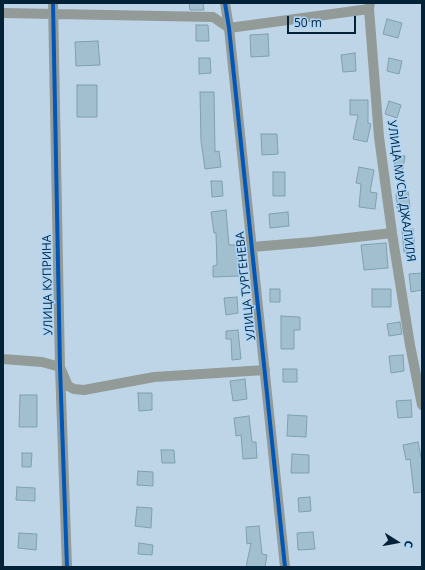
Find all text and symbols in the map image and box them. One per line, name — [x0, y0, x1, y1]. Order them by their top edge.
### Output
scale bar — [289, 8, 358, 34]
text: 50 m — [294, 14, 322, 31]
street label: УЛИЦА МУСЫ ДЖАЛИЛЯ — [384, 119, 418, 263]
street label: УЛИЦА ТУРГЕНЕВА — [233, 231, 259, 341]
street label: УЛИЦА КУПРИНА — [40, 235, 56, 335]
north arrow — [377, 522, 417, 562]
text: С — [401, 540, 417, 549]

